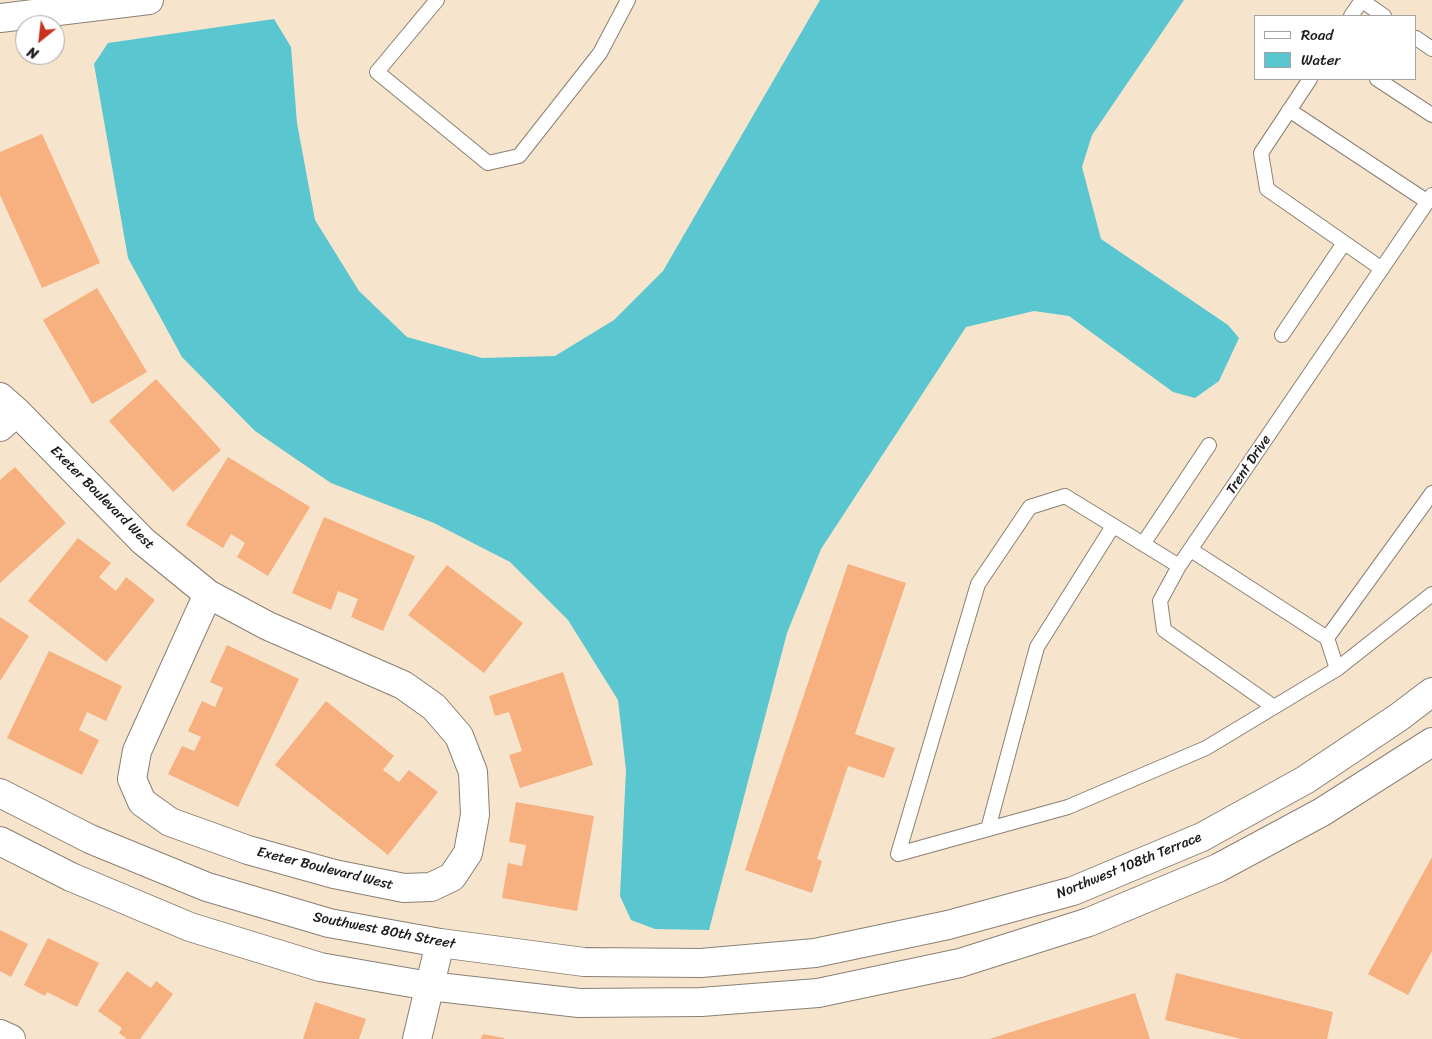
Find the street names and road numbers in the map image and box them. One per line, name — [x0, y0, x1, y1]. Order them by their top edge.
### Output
street label: Trent Drive — [1223, 432, 1275, 498]
street label: Exeter Boulevard West — [47, 443, 157, 553]
street label: Northwest 108th Terrace — [1054, 829, 1204, 903]
street label: Exeter Boulevard West — [255, 844, 395, 894]
street label: Southwest 80th Street — [311, 909, 457, 953]

